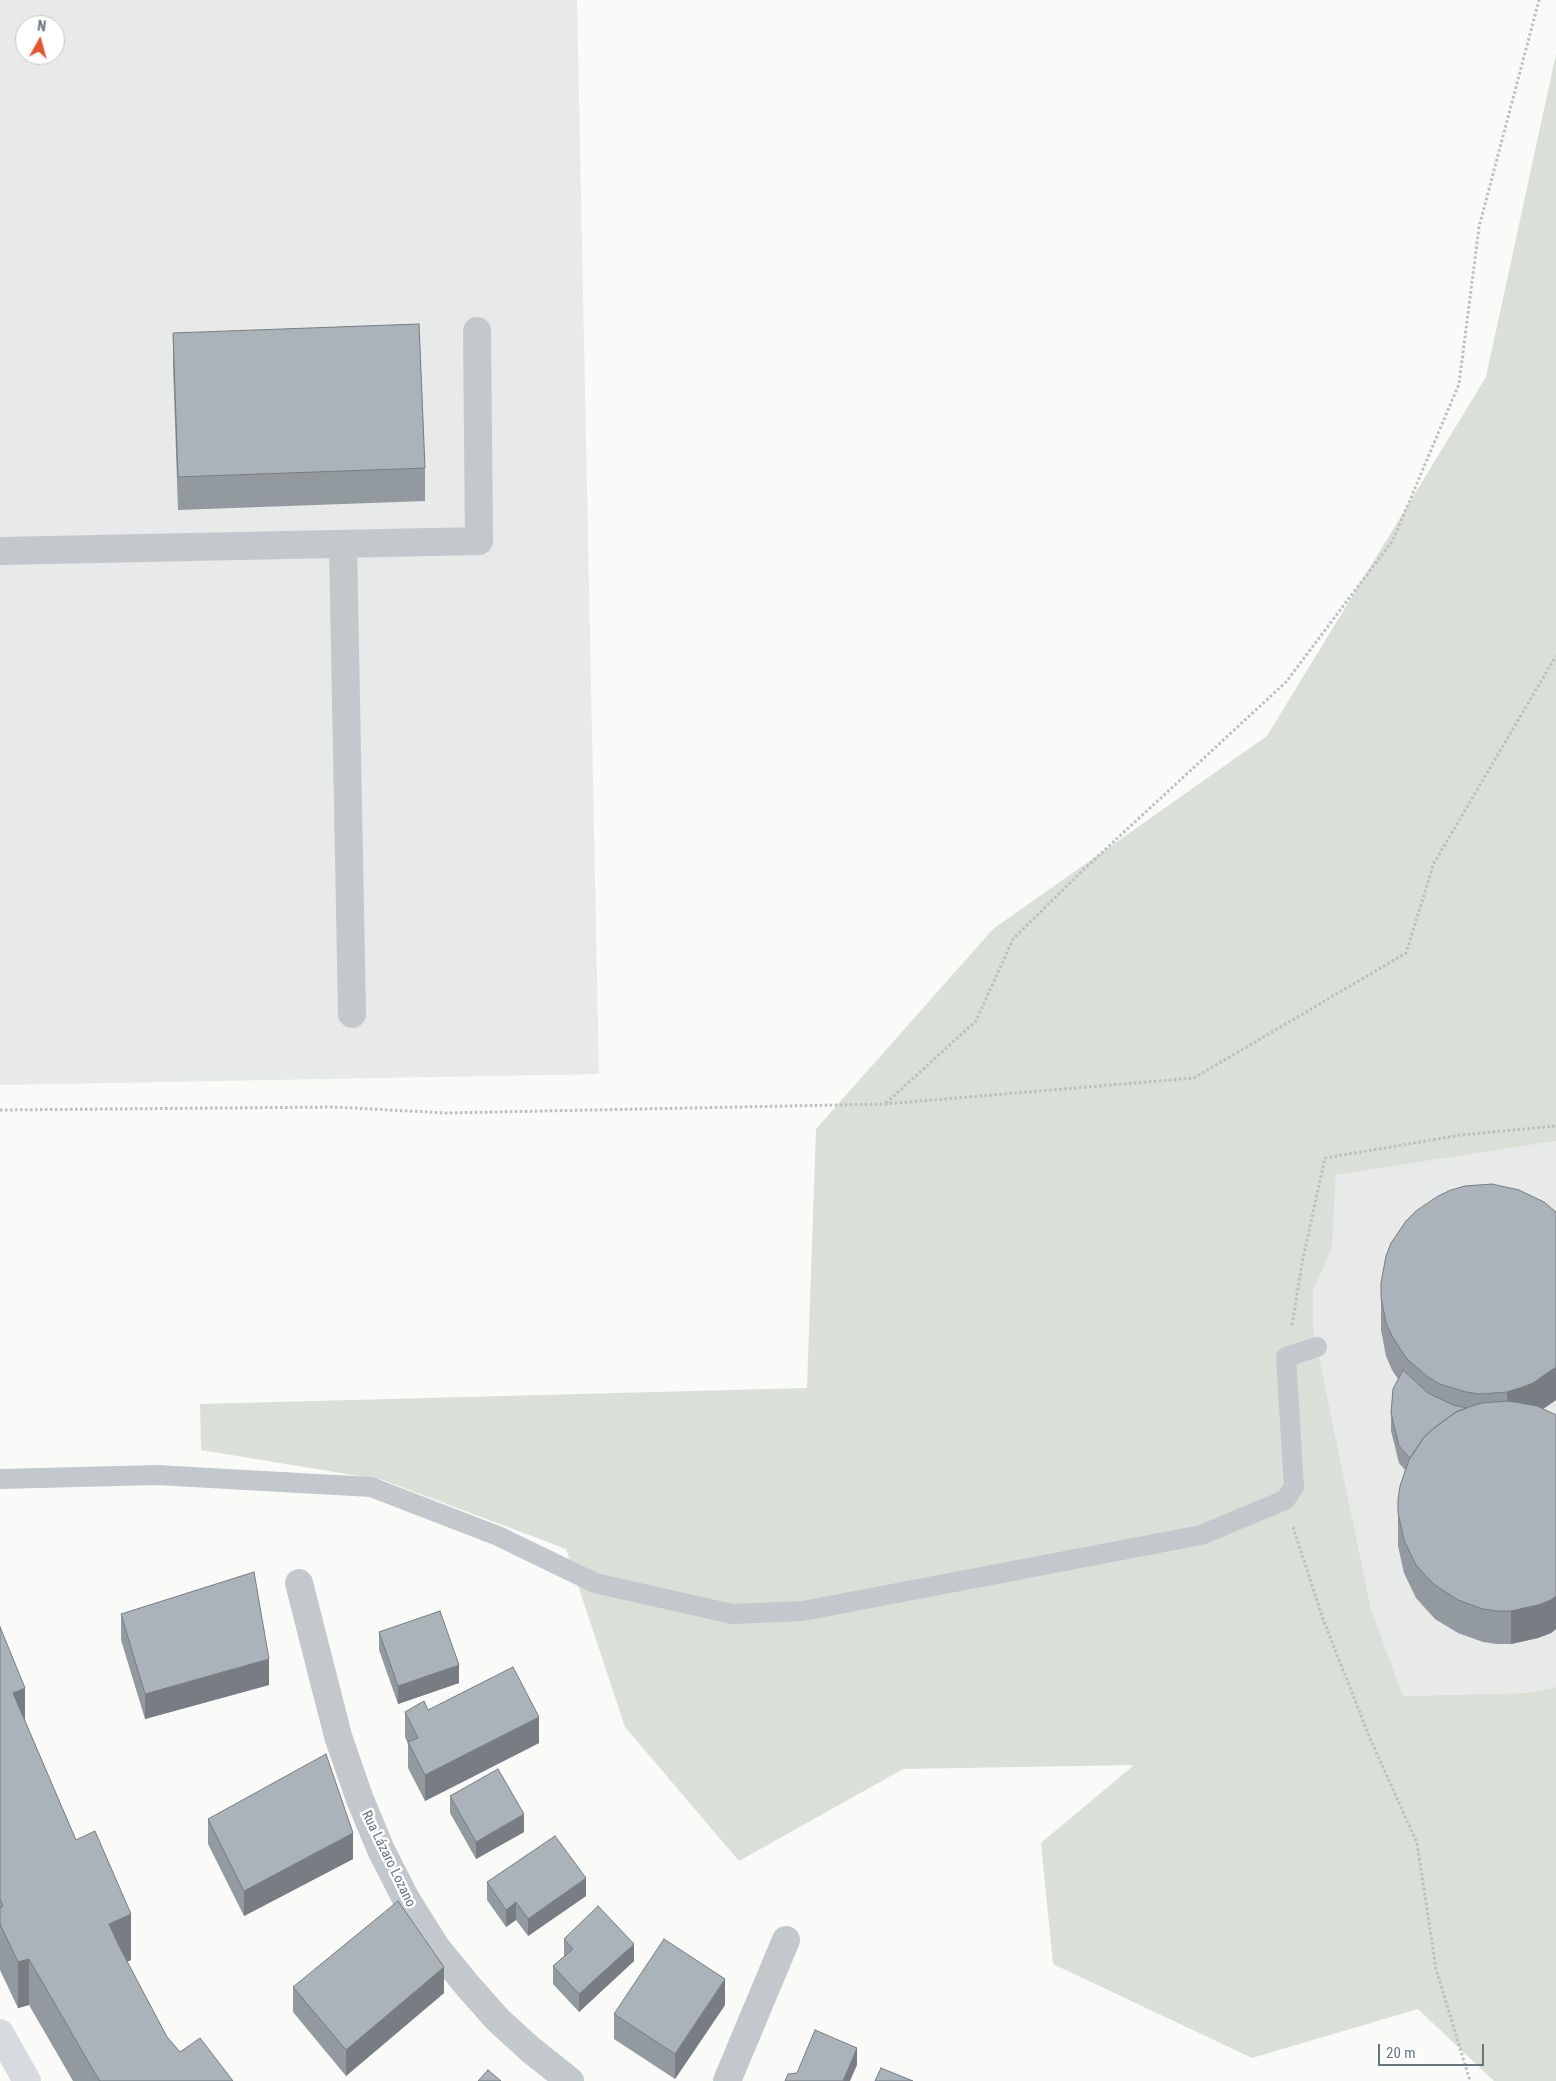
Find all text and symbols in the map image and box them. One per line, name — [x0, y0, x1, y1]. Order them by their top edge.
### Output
north arrow — [15, 15, 65, 65]
text: N — [36, 18, 47, 35]
street label: Rua Lázaro Lozano — [357, 1808, 419, 1910]
scale bar — [1381, 2034, 1487, 2066]
text: 20 m — [1386, 2044, 1416, 2062]

